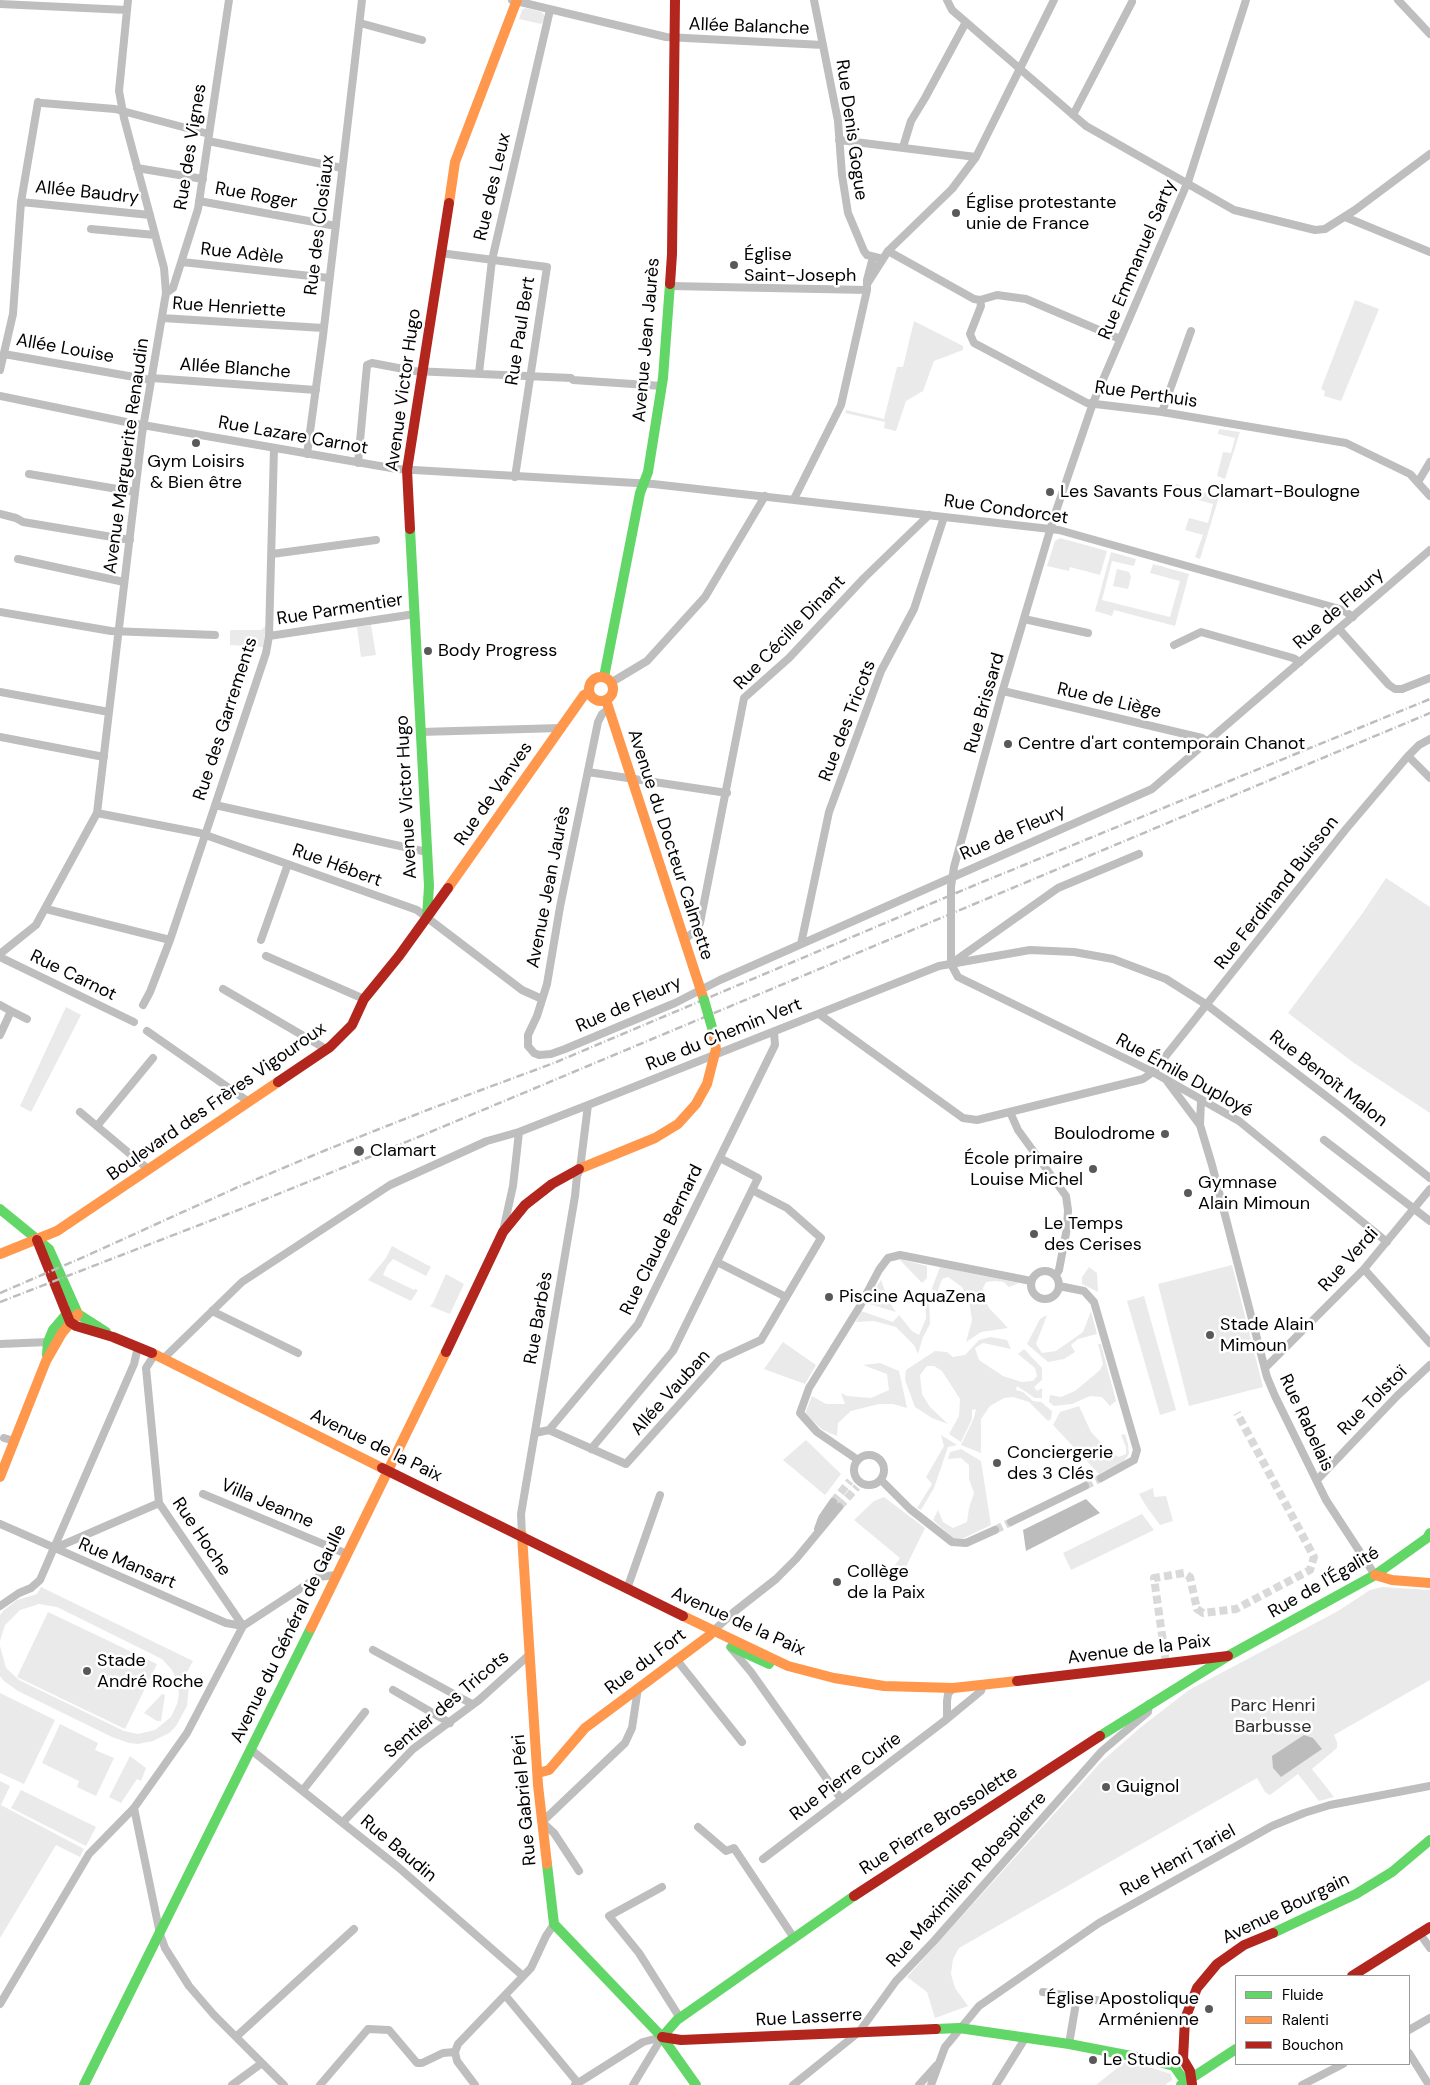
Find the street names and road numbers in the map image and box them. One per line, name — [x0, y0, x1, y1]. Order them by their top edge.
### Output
street label: Allée Balanche — [688, 14, 810, 40]
street label: Rue Denis Gogue — [830, 58, 872, 202]
street label: Rue des Vignes — [170, 82, 212, 212]
street label: Rue des Leux — [470, 131, 516, 243]
street label: Rue des Closiaux — [301, 154, 339, 296]
street label: Allée Baudry — [34, 177, 140, 209]
street label: Rue Emmanuel Sarty — [1095, 177, 1181, 343]
street label: Rue Roger — [213, 178, 299, 214]
street label: Rue Adèle — [199, 239, 285, 269]
street label: Avenue Jean Jaurès — [629, 257, 665, 423]
street label: Rue Paul Bert — [502, 275, 540, 387]
street label: Rue Henriette — [171, 293, 287, 323]
street label: Avenue Victor Hugo — [382, 307, 426, 473]
street label: Allée Louise — [14, 330, 116, 368]
street label: Avenue Marguerite Renaudin — [100, 337, 154, 575]
street label: Allée Blanche — [179, 354, 291, 384]
street label: Rue Perthuis — [1093, 377, 1199, 413]
street label: Rue Lazare Carnot — [216, 412, 370, 460]
street label: Rue Condorcet — [942, 491, 1070, 529]
street label: Rue de Fleury — [1289, 564, 1389, 654]
street label: Rue Cécille Dinant — [730, 571, 850, 695]
street label: Rue Parmentier — [275, 589, 405, 631]
street label: Rue des Garrements — [189, 635, 263, 803]
street label: Rue Brissard — [960, 650, 1010, 756]
street label: Rue des Tricots — [815, 657, 881, 785]
street label: Rue de Liège — [1055, 679, 1163, 723]
street label: Avenue Victor Hugo — [392, 714, 422, 880]
street label: Avenue du Docteur Calmette — [622, 727, 718, 963]
street label: Rue de Vanves — [450, 738, 538, 850]
street label: Rue de Fleury — [957, 800, 1069, 866]
street label: Avenue Jean Jaurès — [523, 804, 575, 970]
street label: Rue Ferdinand Buisson — [1210, 812, 1344, 974]
street label: Rue Hébert — [289, 840, 385, 892]
street label: Rue Carnot — [26, 946, 120, 1006]
street label: Rue de Fleury — [573, 972, 685, 1038]
street label: Rue du Chemin Vert — [643, 994, 805, 1076]
street label: Boulevard des Frères Vigouroux — [103, 1018, 331, 1186]
street label: Rue Benoît Malon — [1265, 1026, 1391, 1132]
street label: Rue Émile Duployé — [1112, 1029, 1256, 1123]
street label: Rue Claude Bernard — [616, 1161, 708, 1319]
street label: Rue Verdi — [1315, 1223, 1383, 1297]
street label: Rue Barbès — [520, 1270, 558, 1366]
street label: Allée Vauban — [627, 1346, 715, 1440]
street label: Rue Tolstoï — [1334, 1362, 1412, 1440]
street label: Rue Rabelais — [1274, 1371, 1338, 1475]
street label: Avenue de la Paix — [307, 1405, 445, 1487]
street label: Villa Jeanne — [217, 1475, 317, 1533]
street label: Rue Hoche — [167, 1494, 235, 1580]
street label: Avenue du Général de Gaulle — [227, 1521, 351, 1747]
street label: Rue Mansart — [75, 1534, 179, 1594]
street label: Rue de l'Égalité — [1265, 1543, 1383, 1623]
street label: Avenue de la Paix — [668, 1583, 808, 1661]
street label: Rue du Fort — [601, 1624, 691, 1700]
street label: Avenue de la Paix — [1066, 1631, 1212, 1669]
street label: Sentier des Tricots — [380, 1647, 514, 1763]
street label: Rue Pierre Curie — [786, 1728, 906, 1826]
street label: Rue Gabriel Péri — [508, 1733, 542, 1867]
street label: Rue Pierre Brossolette — [856, 1762, 1022, 1880]
street label: Rue Maximilien Robespierre — [882, 1788, 1052, 1972]
street label: Rue Baudin — [355, 1811, 441, 1887]
street label: Rue Henri Tariel — [1117, 1820, 1239, 1902]
street label: Avenue Bourgain — [1219, 1869, 1353, 1949]
street label: Rue Lasserre — [755, 2004, 863, 2032]

